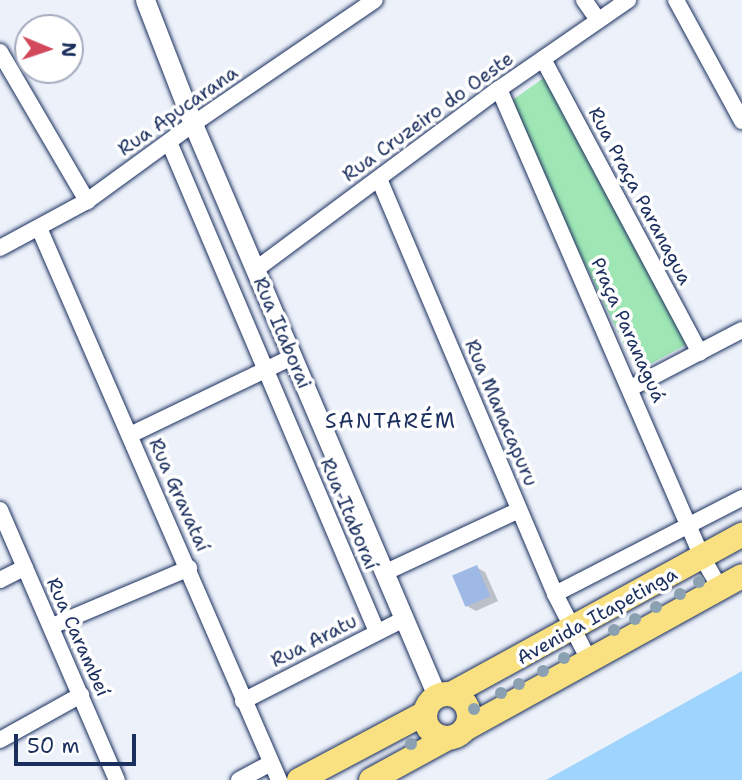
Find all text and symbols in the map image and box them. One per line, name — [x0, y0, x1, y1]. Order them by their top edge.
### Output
north arrow — [14, 14, 84, 84]
text: N — [56, 42, 81, 58]
street label: Rua Cruzeiro do Oeste — [338, 47, 518, 187]
street label: Rua Apucarana — [114, 61, 242, 161]
street label: Rua Praça Paranagua — [583, 103, 697, 289]
street label: Praça Paranaguá — [586, 254, 670, 406]
street label: Rua Itaborai — [248, 274, 316, 392]
street label: Rua Manacapuru — [460, 336, 542, 490]
district label: SANTARÉM — [326, 408, 456, 434]
street label: Rua Gravataí — [144, 435, 214, 555]
street label: Rua Itaboraí — [315, 455, 383, 573]
street label: Avenida Itapetinga — [513, 562, 681, 670]
street label: Rua Carambeí — [42, 574, 114, 700]
street label: Rua Aratu — [267, 610, 361, 672]
scale bar — [18, 720, 140, 764]
text: 50 m — [27, 732, 80, 760]

